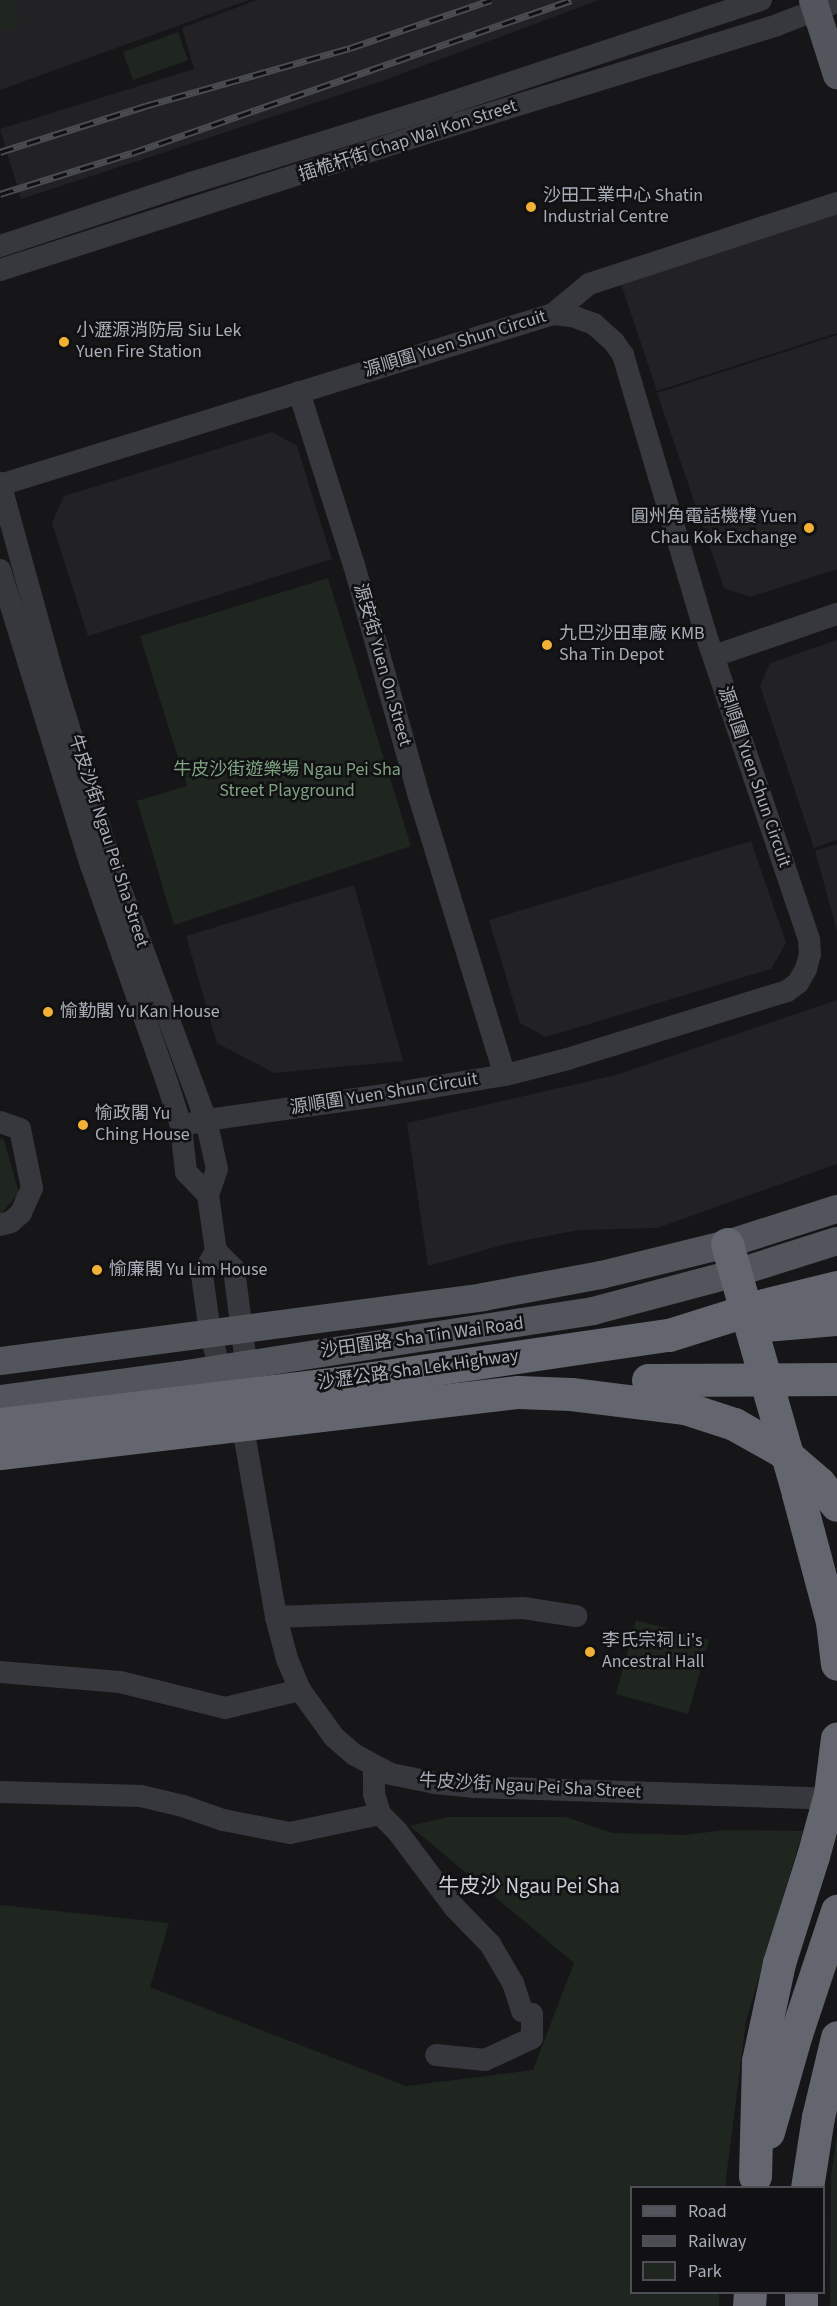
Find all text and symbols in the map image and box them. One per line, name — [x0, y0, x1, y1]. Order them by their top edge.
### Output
street label: 插桅杆街 Chap Wai Kon Street — [296, 96, 520, 186]
place label: 沙田工業中心 Shatin Industrial Centre — [543, 186, 703, 228]
marker: 沙田工業中心 Shatin Industrial Centre — [524, 200, 538, 214]
street label: 源順圍 Yuen Shun Circuit — [361, 306, 549, 382]
place label: 小瀝源消防局 Siu Lek Yuen Fire Station — [76, 321, 241, 364]
marker: 小瀝源消防局 Siu Lek Yuen Fire Station — [57, 335, 71, 349]
place label: 圓州角電話機樓 Yuen Chau Kok Exchange — [631, 507, 797, 550]
marker: 圓州角電話機樓 Yuen Chau Kok Exchange — [802, 521, 816, 535]
street label: 源安街 Yuen On Street — [348, 581, 416, 749]
place label: 九巴沙田車廠 KMB Sha Tin Depot — [559, 624, 705, 666]
marker: 九巴沙田車廠 KMB Sha Tin Depot — [540, 638, 554, 652]
street label: 源順圍 Yuen Shun Circuit — [713, 684, 795, 870]
street label: 牛皮沙街 Ngau Pei Sha Street — [63, 732, 153, 950]
park label: 牛皮沙街遊樂場 Ngau Pei Sha Street Playground — [173, 760, 401, 802]
place label: 愉勤閣 Yu Kan House — [60, 1001, 220, 1023]
marker: 愉勤閣 Yu Kan House — [41, 1005, 55, 1019]
street label: 源順圍 Yuen Shun Circuit — [289, 1068, 479, 1120]
place label: 愉政閣 Yu Ching House — [95, 1104, 190, 1146]
marker: 愉政閣 Yu Ching House — [76, 1118, 90, 1132]
place label: 愉廉閣 Yu Lim House — [109, 1259, 267, 1281]
marker: 愉廉閣 Yu Lim House — [90, 1263, 104, 1277]
street label: 沙田圍路 Sha Tin Wai Road — [319, 1313, 525, 1363]
street label: 沙瀝公路 Sha Lek Highway — [316, 1345, 520, 1395]
place label: 李氏宗祠 Li's Ancestral Hall — [602, 1631, 705, 1674]
marker: 李氏宗祠 Li's Ancestral Hall — [583, 1645, 597, 1659]
street label: 牛皮沙街 Ngau Pei Sha Street — [418, 1770, 642, 1804]
district label: 牛皮沙 Ngau Pei Sha — [438, 1873, 620, 1899]
legend — [630, 2186, 825, 2294]
text: Road — [688, 2199, 727, 2224]
text: Railway — [688, 2229, 747, 2254]
text: Park — [688, 2259, 722, 2284]

